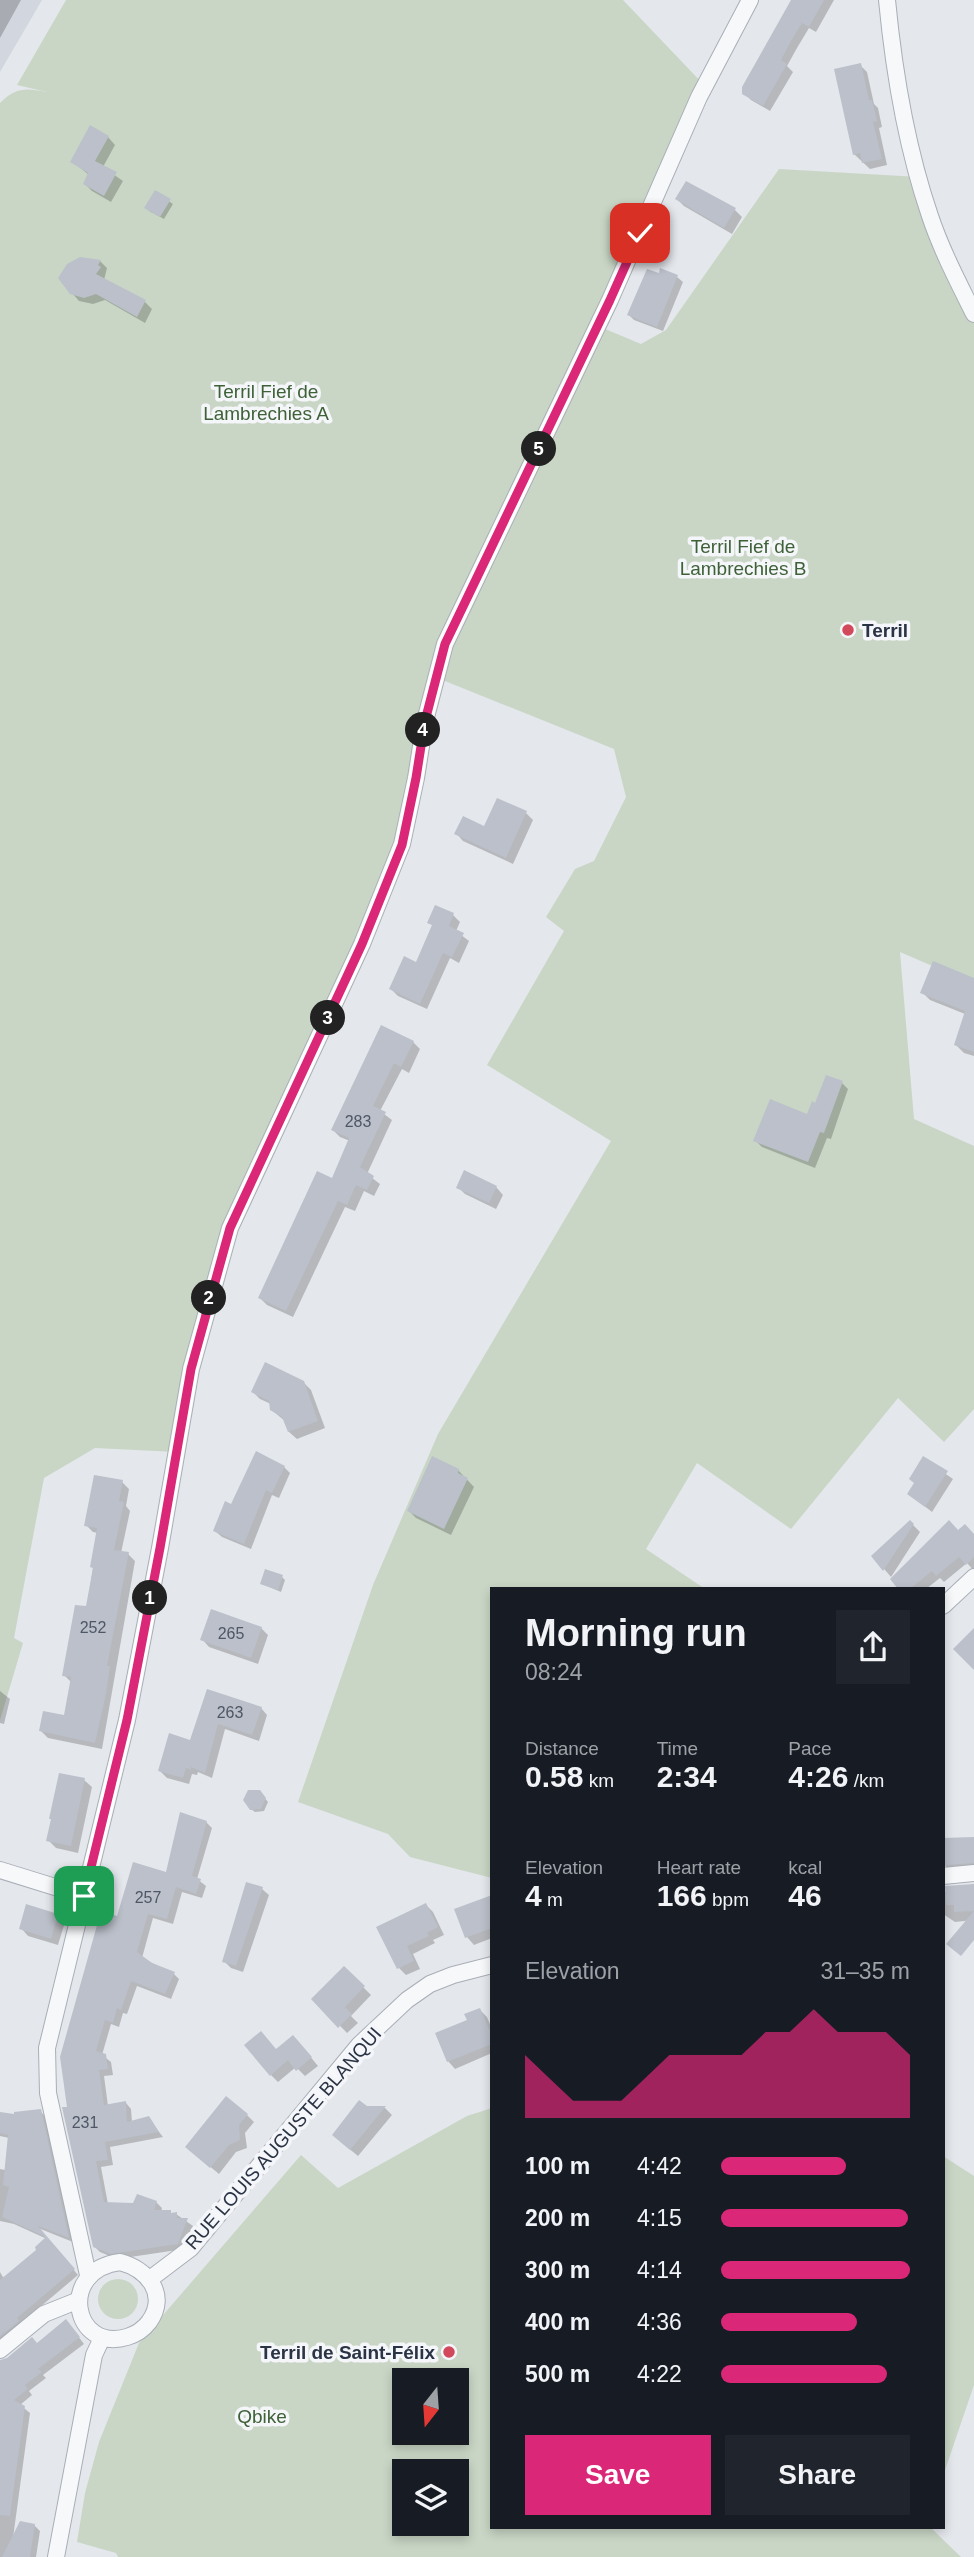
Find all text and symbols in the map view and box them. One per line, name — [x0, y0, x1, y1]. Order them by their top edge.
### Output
pin — [610, 203, 670, 263]
icon: check — [621, 214, 659, 252]
park label: Terril Fief de Lambrechies A — [203, 381, 329, 424]
pin: 5 — [522, 432, 556, 466]
text: 5 — [533, 438, 544, 459]
park label: Terril Fief de Lambrechies B — [680, 536, 806, 579]
place label: Terril — [862, 620, 908, 641]
marker: Terril — [840, 622, 856, 638]
pin: 4 — [406, 712, 440, 748]
text: 4 — [417, 719, 428, 740]
pin: 3 — [310, 1000, 346, 1036]
text: 3 — [322, 1007, 333, 1028]
house number: 283 — [345, 1113, 371, 1130]
pin: 2 — [192, 1280, 227, 1316]
text: 2 — [203, 1287, 214, 1308]
pin: 1 — [132, 1580, 168, 1616]
text: 1 — [144, 1587, 155, 1608]
button: share — [836, 1610, 910, 1684]
text: Morning run — [525, 1612, 747, 1654]
house number: 252 — [80, 1619, 106, 1636]
house number: 265 — [218, 1625, 244, 1642]
text: 08:24 — [525, 1659, 583, 1685]
house number: 263 — [217, 1704, 243, 1721]
text: Distance — [525, 1738, 599, 1759]
text: Time — [657, 1738, 698, 1759]
text: Pace — [788, 1738, 832, 1759]
text: 0.58 — [525, 1760, 583, 1793]
text: 2:34 — [657, 1760, 717, 1793]
text: 4:26 — [788, 1760, 848, 1793]
text: km — [583, 1770, 614, 1791]
text: /km — [848, 1770, 884, 1791]
text: Elevation — [525, 1857, 603, 1878]
text: Heart rate — [657, 1857, 741, 1878]
text: kcal — [788, 1857, 822, 1878]
pin — [54, 1866, 114, 1926]
icon: arrive — [65, 1877, 103, 1915]
text: 4 — [525, 1879, 542, 1912]
text: 166 — [657, 1879, 707, 1912]
text: 46 — [788, 1879, 822, 1912]
house number: 257 — [135, 1889, 161, 1906]
text: m — [542, 1889, 563, 1910]
text: bpm — [707, 1889, 749, 1910]
text: Elevation — [525, 1958, 620, 1984]
text: 31–35 m — [820, 1958, 910, 1984]
street label: RUE LOUIS AUGUSTE BLANQUI — [181, 2023, 386, 2254]
house number: 231 — [72, 2114, 98, 2131]
text: 100 m — [525, 2153, 590, 2179]
text: 4:42 — [637, 2153, 682, 2179]
text: 200 m — [525, 2205, 590, 2231]
text: 4:15 — [637, 2205, 682, 2231]
text: 300 m — [525, 2257, 590, 2283]
text: 4:14 — [637, 2257, 682, 2283]
text: 400 m — [525, 2309, 590, 2335]
text: 4:36 — [637, 2309, 682, 2335]
place label: Terril de Saint-Félix — [260, 2342, 435, 2363]
marker: Terril de Saint-Félix — [441, 2344, 457, 2360]
text: 500 m — [525, 2361, 590, 2387]
text: 4:22 — [637, 2361, 682, 2387]
north arrow — [392, 2368, 469, 2445]
map controls — [392, 2368, 469, 2536]
park label: Qbike — [237, 2406, 287, 2427]
button: Save — [525, 2435, 711, 2515]
button: Share — [725, 2435, 910, 2515]
button: layers — [392, 2459, 469, 2536]

